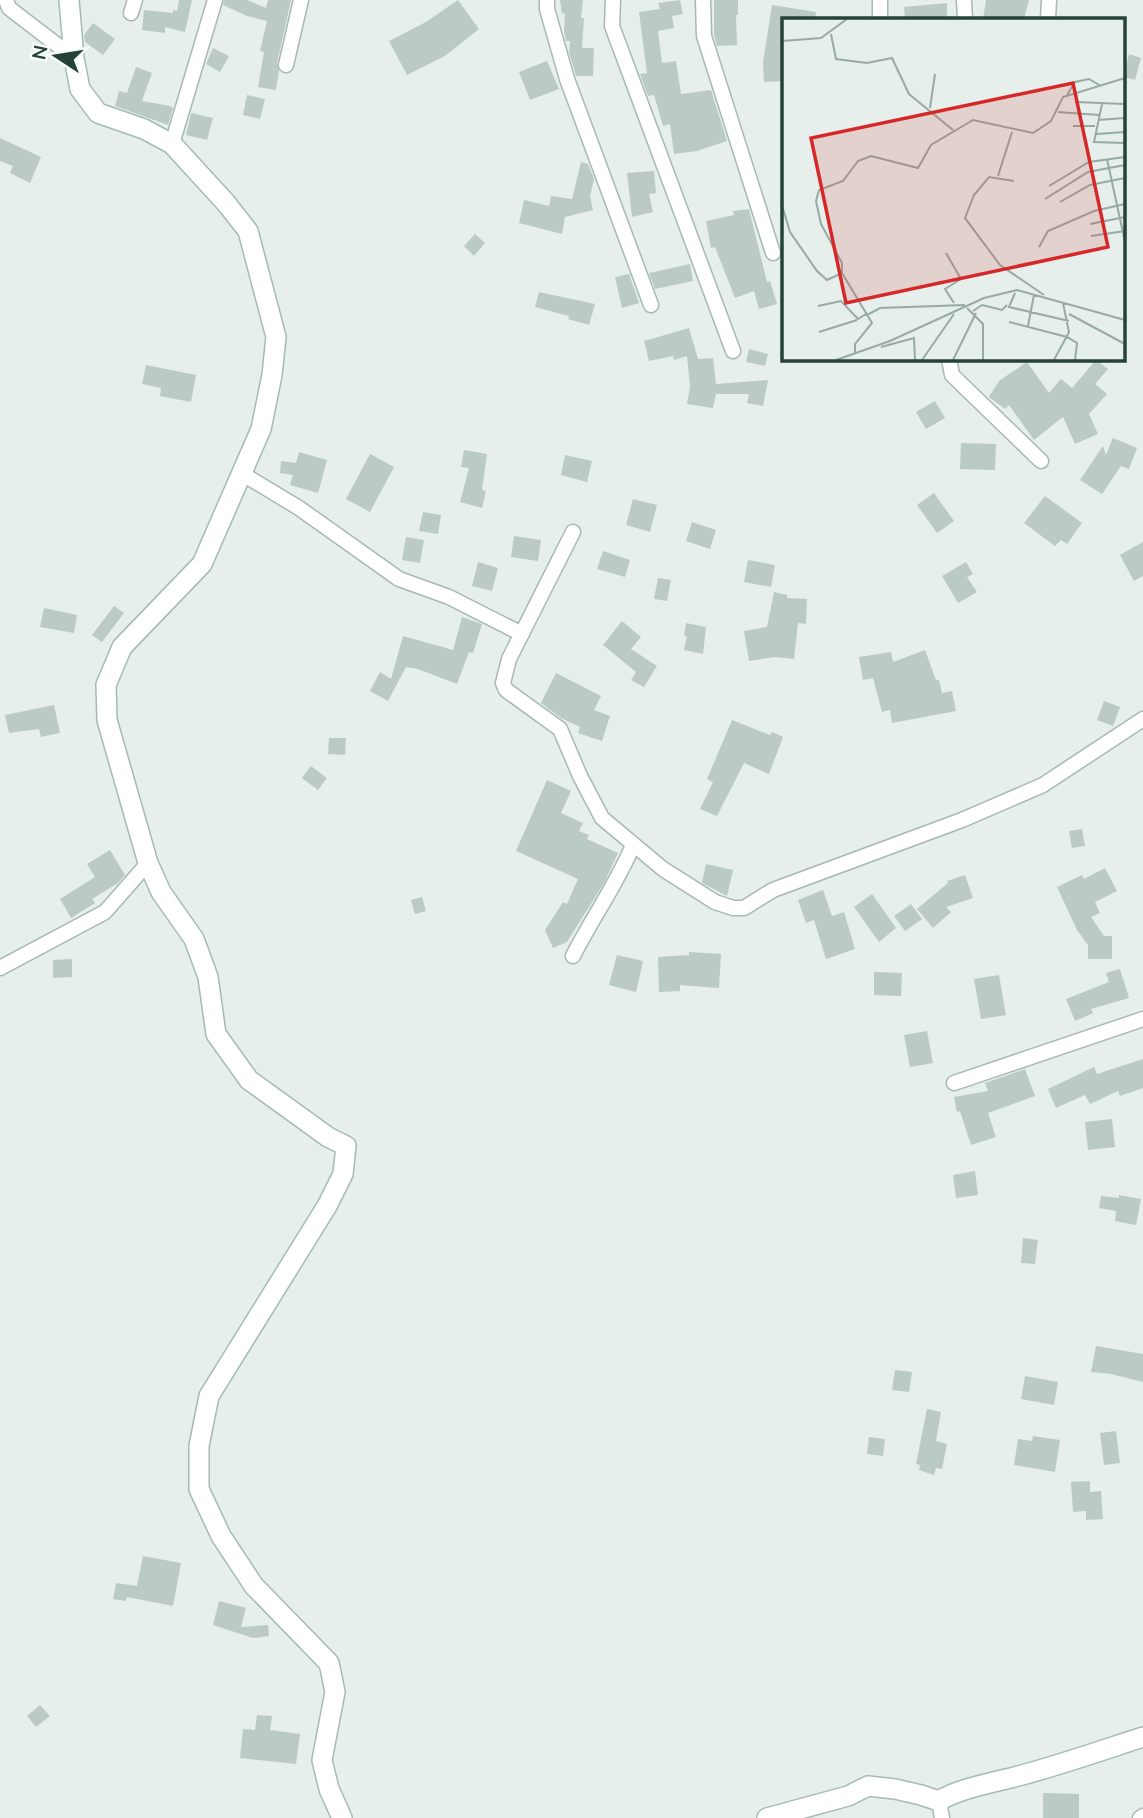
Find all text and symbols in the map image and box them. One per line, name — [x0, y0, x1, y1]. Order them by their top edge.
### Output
inset map — [782, 18, 1126, 360]
north arrow — [21, 21, 91, 91]
text: N — [26, 43, 55, 62]

